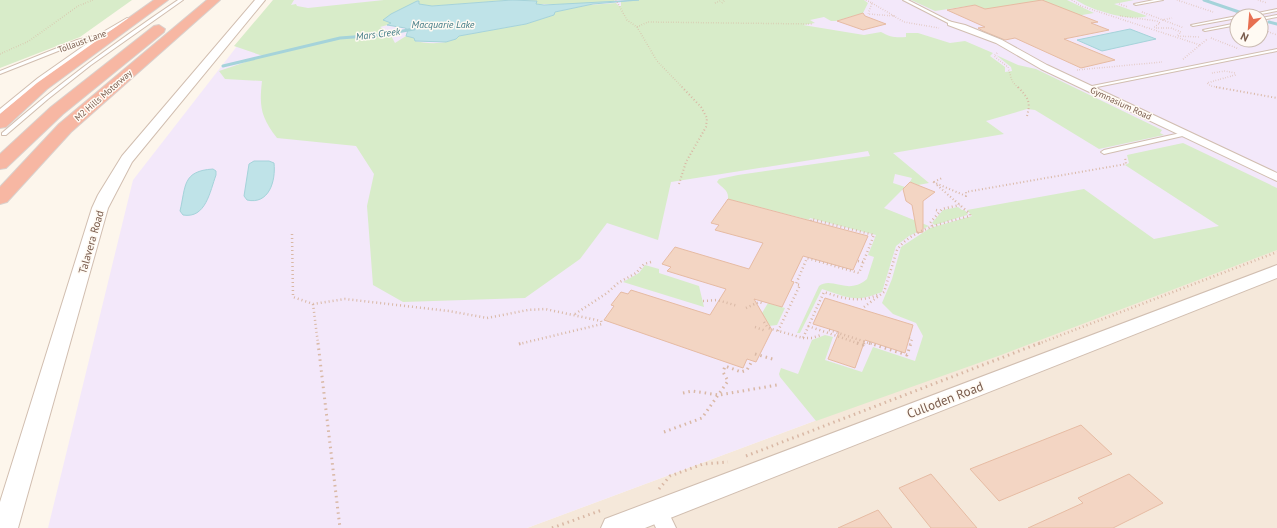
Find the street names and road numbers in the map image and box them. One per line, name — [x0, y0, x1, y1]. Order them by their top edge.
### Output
street label: Tollaust Lane — [56, 27, 108, 55]
street label: M2 Hills Motorway — [72, 67, 135, 123]
street label: Gymnasium Road — [1089, 84, 1153, 122]
street label: Talavera Road — [75, 209, 107, 275]
street label: Culloden Road — [904, 378, 986, 422]

